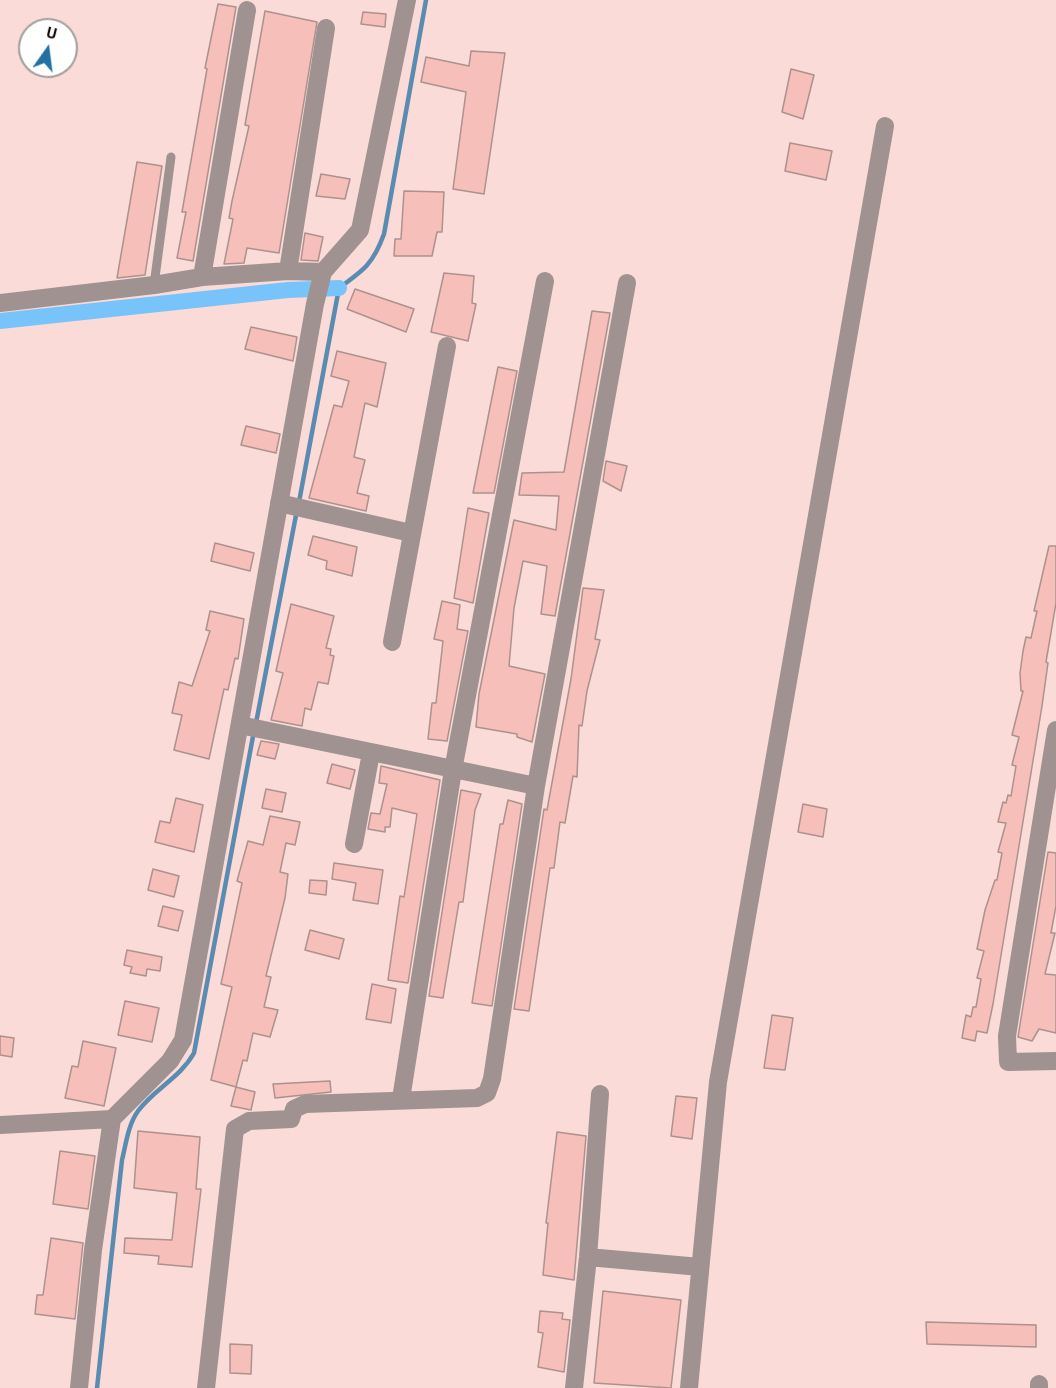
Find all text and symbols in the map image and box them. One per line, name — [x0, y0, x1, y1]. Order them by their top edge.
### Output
north arrow — [18, 18, 78, 78]
text: U — [44, 20, 60, 45]

